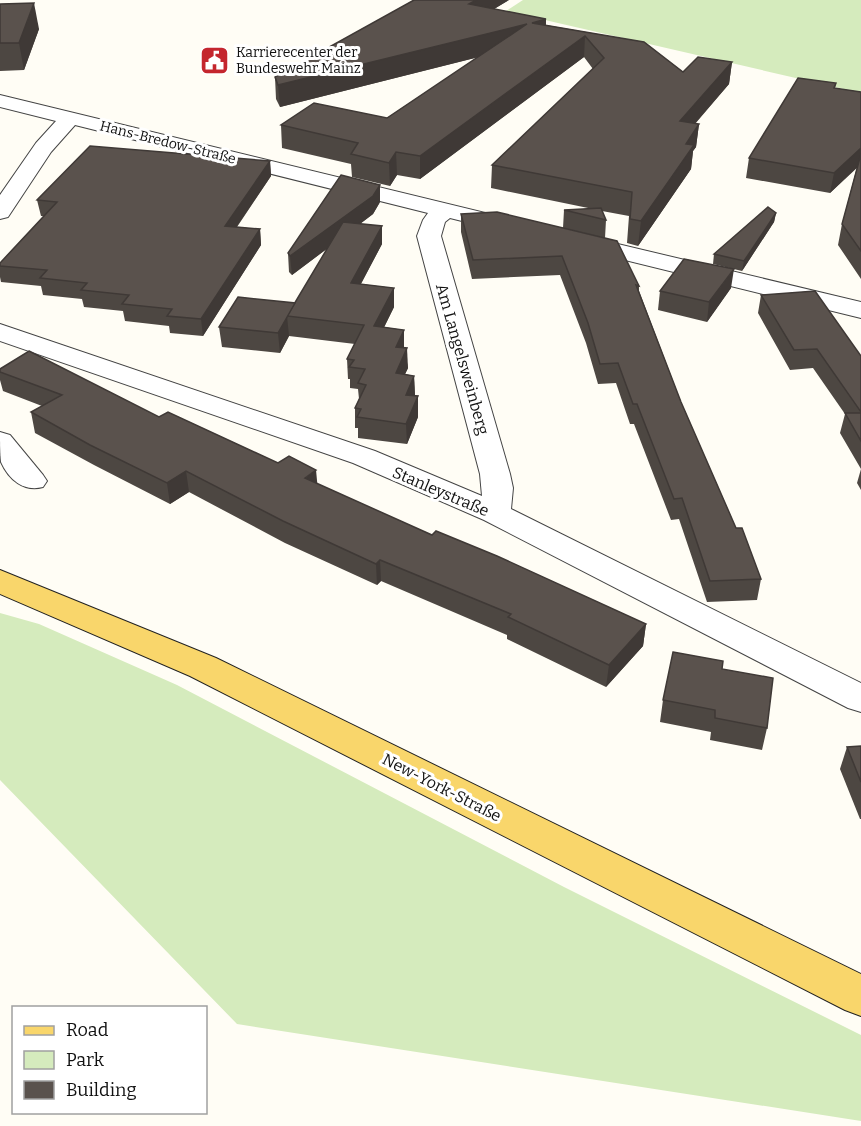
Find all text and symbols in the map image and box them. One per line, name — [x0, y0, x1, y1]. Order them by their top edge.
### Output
public building icon: Karrierecenter der Bundeswehr Mainz — [199, 44, 231, 76]
place label: Karrierecenter der Bundeswehr Mainz — [236, 44, 361, 77]
street label: Hans-Bredow-Straße — [98, 117, 238, 168]
street label: Am Langelsweinberg — [432, 281, 493, 437]
street label: Stanleystraße — [390, 463, 492, 520]
street label: New-York-Straße — [379, 749, 504, 826]
legend — [12, 1006, 207, 1114]
text: Road — [66, 1019, 109, 1041]
text: Park — [66, 1049, 105, 1071]
text: Building — [66, 1079, 137, 1101]

